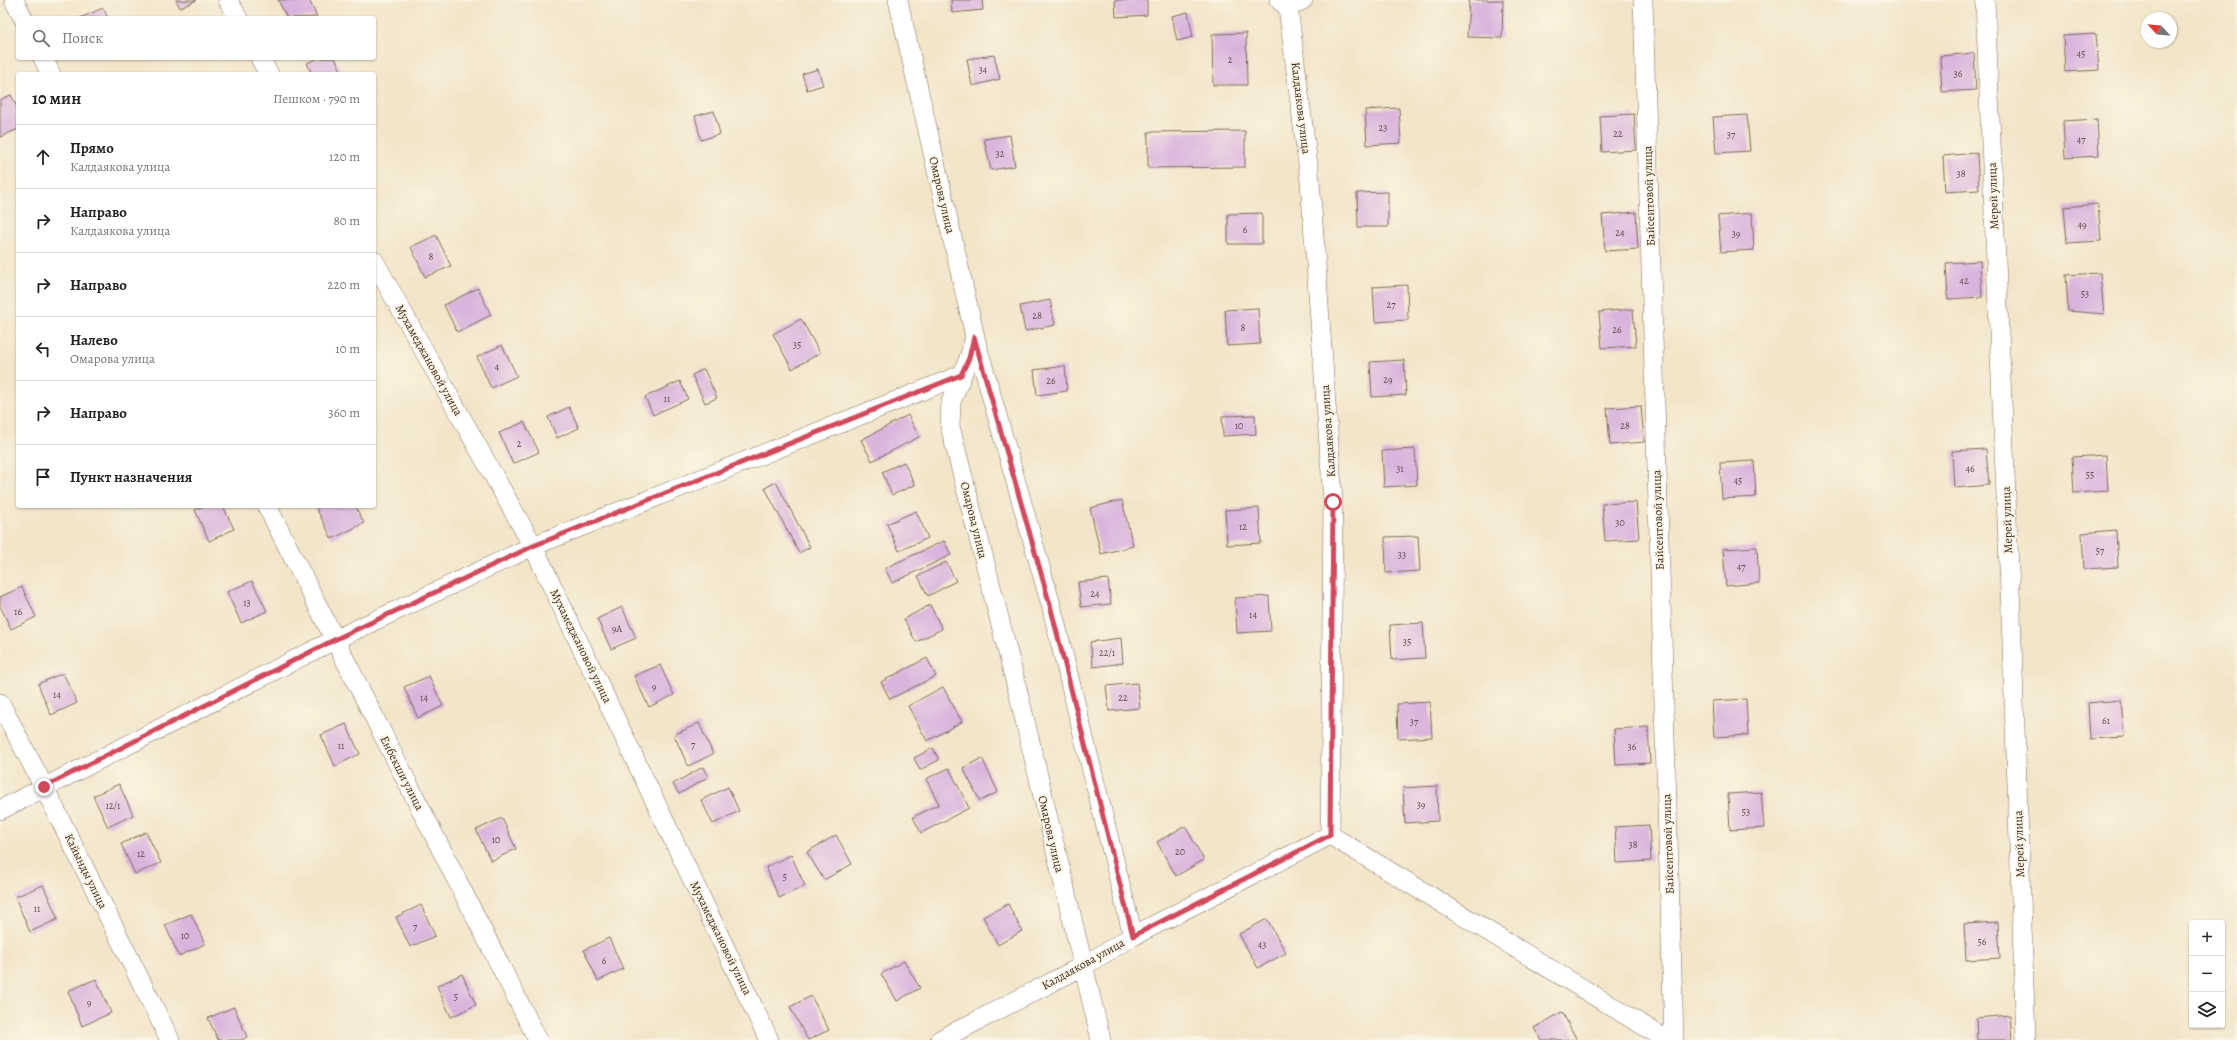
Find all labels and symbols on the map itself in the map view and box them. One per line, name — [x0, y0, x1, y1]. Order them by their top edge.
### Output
north arrow — [2141, 12, 2177, 48]
house number: 45 — [2077, 47, 2085, 60]
house number: 2 — [1228, 53, 1233, 66]
street label: Калдаякова улица — [1287, 61, 1315, 155]
house number: 34 — [979, 63, 988, 76]
house number: 36 — [1954, 67, 1963, 80]
house number: 23 — [1379, 121, 1387, 134]
house number: 22 — [1613, 127, 1623, 140]
house number: 37 — [1727, 128, 1736, 141]
house number: 47 — [2077, 133, 2086, 146]
street label: Байсеитовой улица — [1639, 145, 1659, 246]
house number: 32 — [996, 147, 1005, 160]
street label: Омарова улица — [925, 155, 959, 235]
street label: Мерей улица — [1984, 162, 2002, 230]
house number: 38 — [1956, 167, 1966, 180]
house number: 49 — [2077, 218, 2087, 231]
house number: 6 — [1243, 223, 1248, 236]
house number: 24 — [1615, 226, 1625, 239]
house number: 39 — [1732, 227, 1741, 240]
house number: 8 — [429, 250, 434, 263]
house number: 42 — [1959, 274, 1969, 287]
house number: 53 — [2081, 287, 2089, 300]
house number: 27 — [1387, 298, 1396, 311]
street label: Мухамеджановой улица — [392, 301, 467, 419]
house number: 28 — [1032, 309, 1042, 322]
house number: 8 — [1241, 321, 1246, 334]
house number: 26 — [1612, 323, 1622, 336]
house number: 35 — [793, 338, 801, 351]
house number: 4 — [495, 360, 500, 373]
house number: 29 — [1383, 373, 1393, 386]
house number: 26 — [1046, 374, 1056, 387]
street label: Калдаякова улица — [1317, 384, 1339, 478]
house number: 11 — [664, 392, 671, 405]
house number: 10 — [1235, 419, 1243, 432]
house number: 28 — [1620, 419, 1630, 432]
house number: 2 — [517, 437, 522, 450]
house number: 31 — [1396, 462, 1404, 475]
house number: 46 — [1965, 462, 1975, 475]
house number: 55 — [2086, 468, 2094, 481]
street label: Байсеитовой улица — [1648, 469, 1668, 570]
house number: 45 — [1734, 474, 1742, 487]
street label: Омарова улица — [957, 480, 991, 560]
street label: Мерей улица — [1998, 486, 2016, 554]
route start — [1324, 493, 1342, 511]
house number: 30 — [1615, 516, 1625, 529]
house number: 12 — [1239, 520, 1247, 533]
house number: 57 — [2096, 544, 2105, 557]
house number: 33 — [1398, 548, 1406, 561]
house number: 47 — [1737, 560, 1746, 573]
street label: Мухамеджановой улица — [546, 586, 616, 706]
house number: 24 — [1090, 587, 1100, 600]
house number: 13 — [243, 596, 251, 609]
house number: 16 — [14, 605, 22, 618]
house number: 14 — [1249, 608, 1257, 621]
house number: 9А — [612, 622, 622, 635]
house number: 35 — [1403, 635, 1411, 648]
house number: 22/1 — [1099, 646, 1116, 659]
house number: 9 — [652, 680, 657, 693]
house number: 14 — [53, 688, 61, 701]
house number: 14 — [420, 691, 428, 704]
house number: 22 — [1118, 691, 1128, 704]
house number: 61 — [2102, 714, 2111, 727]
house number: 37 — [1410, 715, 1419, 728]
street label: Енбекши улица — [376, 733, 428, 813]
house number: 7 — [691, 738, 696, 751]
house number: 11 — [338, 739, 345, 752]
house number: 36 — [1628, 740, 1637, 753]
route end — [35, 778, 53, 796]
street label: Байсеитовой улица — [1658, 793, 1678, 894]
street label: Омарова улица — [1034, 794, 1068, 874]
house number: 39 — [1417, 798, 1426, 811]
house number: 12/1 — [106, 799, 121, 812]
house number: 53 — [1742, 805, 1750, 818]
street label: Мерей улица — [2010, 810, 2028, 878]
street label: Кайынды улица — [61, 831, 111, 912]
house number: 10 — [492, 833, 500, 846]
house number: 38 — [1628, 838, 1638, 851]
house number: 20 — [1175, 845, 1185, 858]
house number: 12 — [137, 847, 145, 860]
house number: 5 — [783, 870, 787, 883]
street label: Мухамеджановой улица — [686, 878, 756, 998]
house number: 11 — [34, 902, 41, 915]
house number: 7 — [413, 920, 418, 933]
house number: 10 — [181, 929, 189, 942]
street label: Калдаякова улица — [1039, 934, 1128, 993]
house number: 56 — [1978, 935, 1987, 948]
house number: 43 — [1258, 938, 1266, 951]
house number: 6 — [602, 954, 607, 967]
house number: 5 — [454, 990, 458, 1003]
house number: 9 — [87, 996, 92, 1009]

